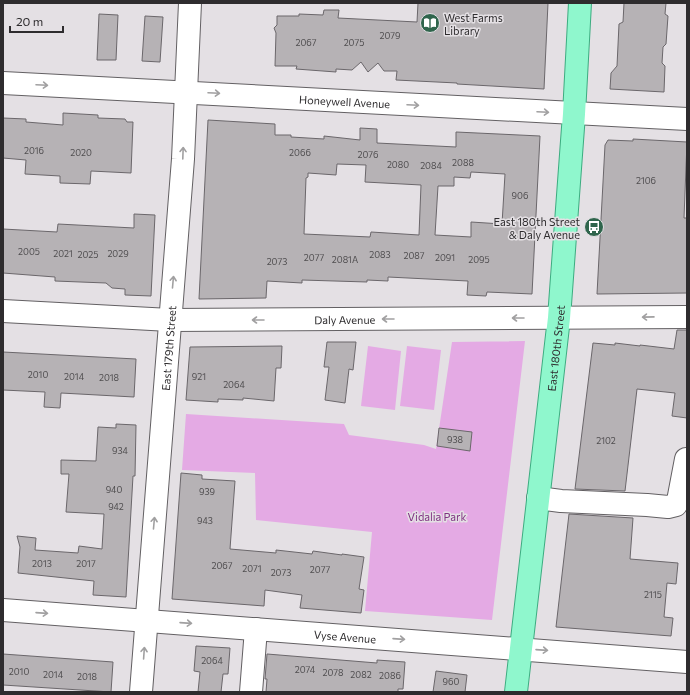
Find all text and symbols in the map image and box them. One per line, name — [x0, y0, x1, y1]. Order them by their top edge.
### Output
scale bar — [10, 8, 63, 34]
place label: West Farms Library — [444, 11, 503, 37]
library icon: West Farms Library — [419, 12, 441, 34]
text: 20 m — [16, 14, 43, 28]
house number: 2079 — [380, 30, 401, 41]
house number: 2067 — [295, 37, 317, 48]
house number: 2075 — [344, 37, 364, 48]
one-way arrow — [35, 81, 48, 88]
one-way arrow — [207, 90, 220, 97]
street label: Honeywell Avenue — [299, 92, 391, 110]
one-way arrow — [406, 101, 419, 108]
one-way arrow — [536, 108, 549, 116]
house number: 2016 — [24, 145, 44, 156]
house number: 2020 — [70, 147, 92, 158]
one-way arrow — [180, 147, 187, 160]
house number: 2066 — [289, 147, 311, 158]
house number: 2076 — [358, 149, 379, 160]
house number: 2088 — [452, 157, 474, 168]
house number: 2080 — [387, 159, 409, 170]
house number: 2084 — [420, 160, 442, 171]
house number: 2106 — [636, 175, 656, 186]
house number: 906 — [512, 190, 528, 201]
place label: East 180th Street & Daly Avenue — [494, 215, 580, 241]
bus stop icon: East 180th Street & Daly Avenue — [583, 216, 605, 238]
house number: 2005 — [18, 246, 40, 257]
house number: 2021 — [53, 248, 73, 259]
house number: 2029 — [107, 248, 129, 259]
house number: 2025 — [78, 249, 98, 260]
house number: 2083 — [369, 249, 391, 260]
house number: 2087 — [403, 250, 425, 261]
house number: 2077 — [304, 252, 324, 263]
house number: 2091 — [435, 252, 455, 263]
house number: 2081A — [332, 254, 358, 265]
house number: 2095 — [468, 254, 490, 265]
house number: 2073 — [267, 256, 287, 267]
one-way arrow — [169, 276, 177, 289]
street label: East 180th Street — [544, 304, 566, 392]
street label: East 179th Street — [158, 305, 178, 391]
street label: Daly Avenue — [314, 312, 376, 326]
one-way arrow — [642, 313, 655, 321]
one-way arrow — [512, 314, 525, 322]
one-way arrow — [382, 315, 395, 323]
one-way arrow — [252, 316, 265, 324]
house number: 2010 — [28, 369, 48, 380]
house number: 2014 — [64, 371, 85, 382]
house number: 921 — [192, 371, 206, 382]
house number: 2018 — [99, 372, 119, 383]
house number: 2064 — [223, 379, 245, 390]
house number: 938 — [447, 434, 463, 445]
house number: 2102 — [596, 435, 616, 446]
house number: 934 — [112, 445, 129, 456]
house number: 940 — [106, 484, 122, 495]
house number: 939 — [199, 486, 215, 497]
house number: 942 — [108, 501, 124, 512]
park label: Vidalia Park — [408, 510, 467, 523]
house number: 943 — [197, 515, 213, 526]
one-way arrow — [150, 517, 157, 530]
house number: 2013 — [32, 558, 52, 569]
house number: 2017 — [76, 558, 96, 569]
house number: 2067 — [211, 560, 233, 571]
house number: 2071 — [242, 563, 262, 574]
house number: 2077 — [310, 564, 330, 575]
house number: 2073 — [271, 567, 291, 578]
house number: 2115 — [644, 589, 662, 600]
one-way arrow — [35, 609, 48, 616]
one-way arrow — [179, 620, 192, 627]
street label: Vyse Avenue — [313, 627, 377, 645]
one-way arrow — [392, 636, 405, 643]
one-way arrow — [141, 647, 148, 660]
one-way arrow — [536, 647, 549, 654]
house number: 2064 — [201, 655, 223, 666]
house number: 2074 — [295, 664, 316, 675]
house number: 2010 — [9, 666, 29, 677]
house number: 2078 — [323, 667, 344, 678]
house number: 2014 — [43, 669, 64, 680]
house number: 2082 — [350, 669, 372, 680]
house number: 2086 — [379, 670, 401, 681]
house number: 2018 — [77, 671, 97, 682]
house number: 960 — [443, 676, 460, 687]

